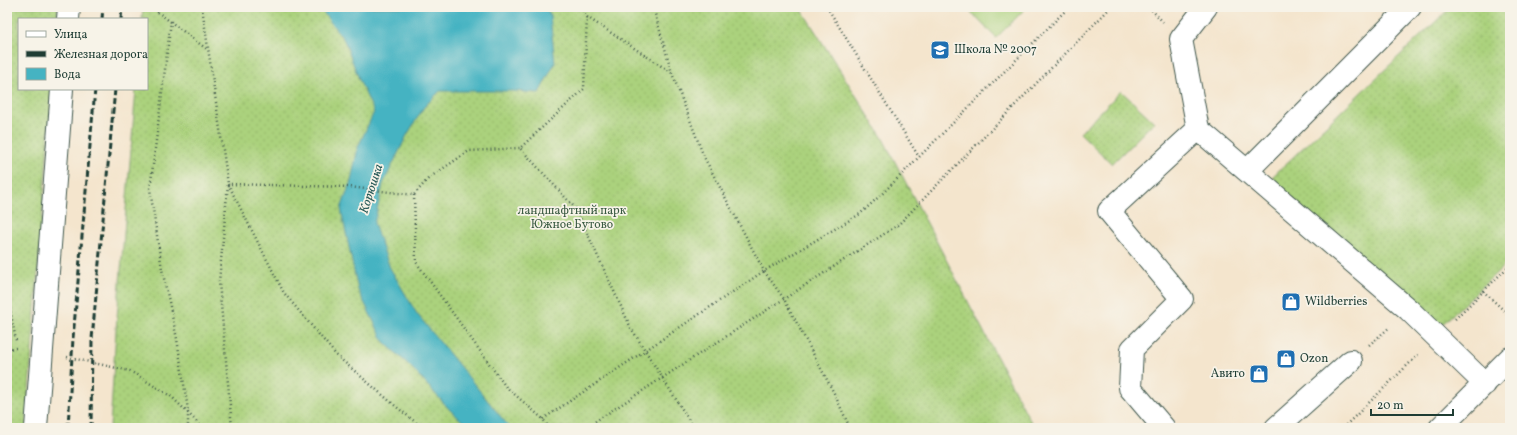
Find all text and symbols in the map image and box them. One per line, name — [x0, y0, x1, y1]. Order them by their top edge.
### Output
legend — [18, 18, 148, 90]
text: Улица — [54, 27, 87, 43]
school or university icon: Школа № 2007 — [929, 39, 951, 61]
place label: Школа № 2007 — [954, 42, 1037, 58]
text: Железная дорога — [54, 47, 148, 63]
text: Вода — [54, 67, 81, 83]
water label: Корюшка — [356, 162, 388, 216]
park label: ландшафтный парк Южное Бутово — [518, 203, 627, 233]
shop icon: Wildberries — [1280, 291, 1302, 313]
place label: Wildberries — [1305, 294, 1367, 310]
shop icon: Ozon — [1275, 348, 1297, 370]
place label: Ozon — [1300, 351, 1328, 367]
shop icon: Авито — [1248, 363, 1270, 385]
place label: Авито — [1211, 366, 1245, 382]
scale bar — [1371, 391, 1453, 417]
text: 20 m — [1377, 398, 1404, 414]

